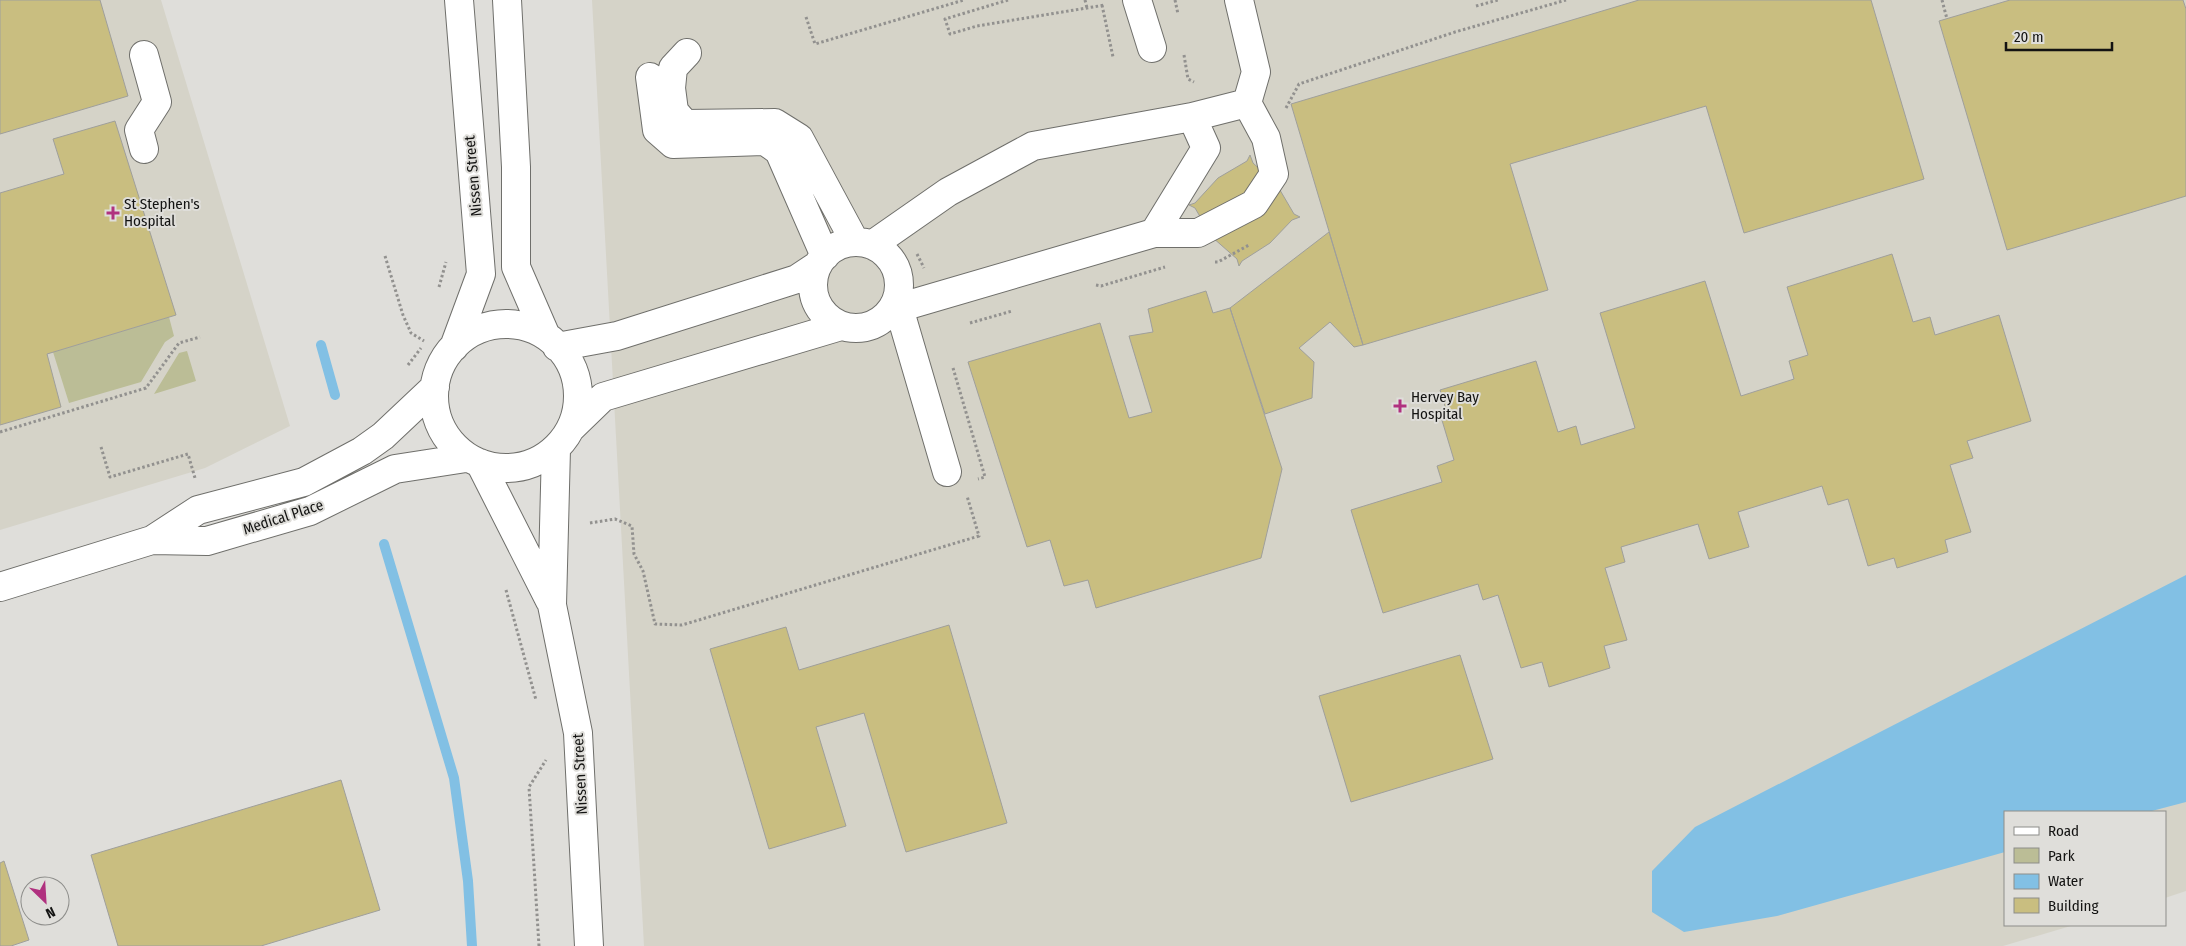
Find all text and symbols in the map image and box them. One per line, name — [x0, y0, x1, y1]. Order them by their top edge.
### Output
scale bar — [2006, 20, 2112, 52]
text: 20 m — [2014, 28, 2044, 46]
street label: Nissen Street — [460, 135, 486, 217]
place label: St Stephen's Hospital — [124, 195, 200, 230]
marker: St Stephen's Hospital — [106, 206, 120, 220]
place label: Hervey Bay Hospital — [1411, 388, 1479, 423]
marker: Hervey Bay Hospital — [1393, 399, 1407, 413]
street label: Medical Place — [241, 496, 325, 538]
street label: Nissen Street — [569, 733, 591, 815]
legend — [2004, 811, 2166, 926]
text: Road — [2048, 822, 2079, 840]
text: Park — [2048, 847, 2075, 865]
text: Water — [2048, 872, 2084, 890]
north arrow — [20, 876, 70, 926]
text: Building — [2048, 897, 2099, 915]
text: N — [43, 903, 58, 922]

